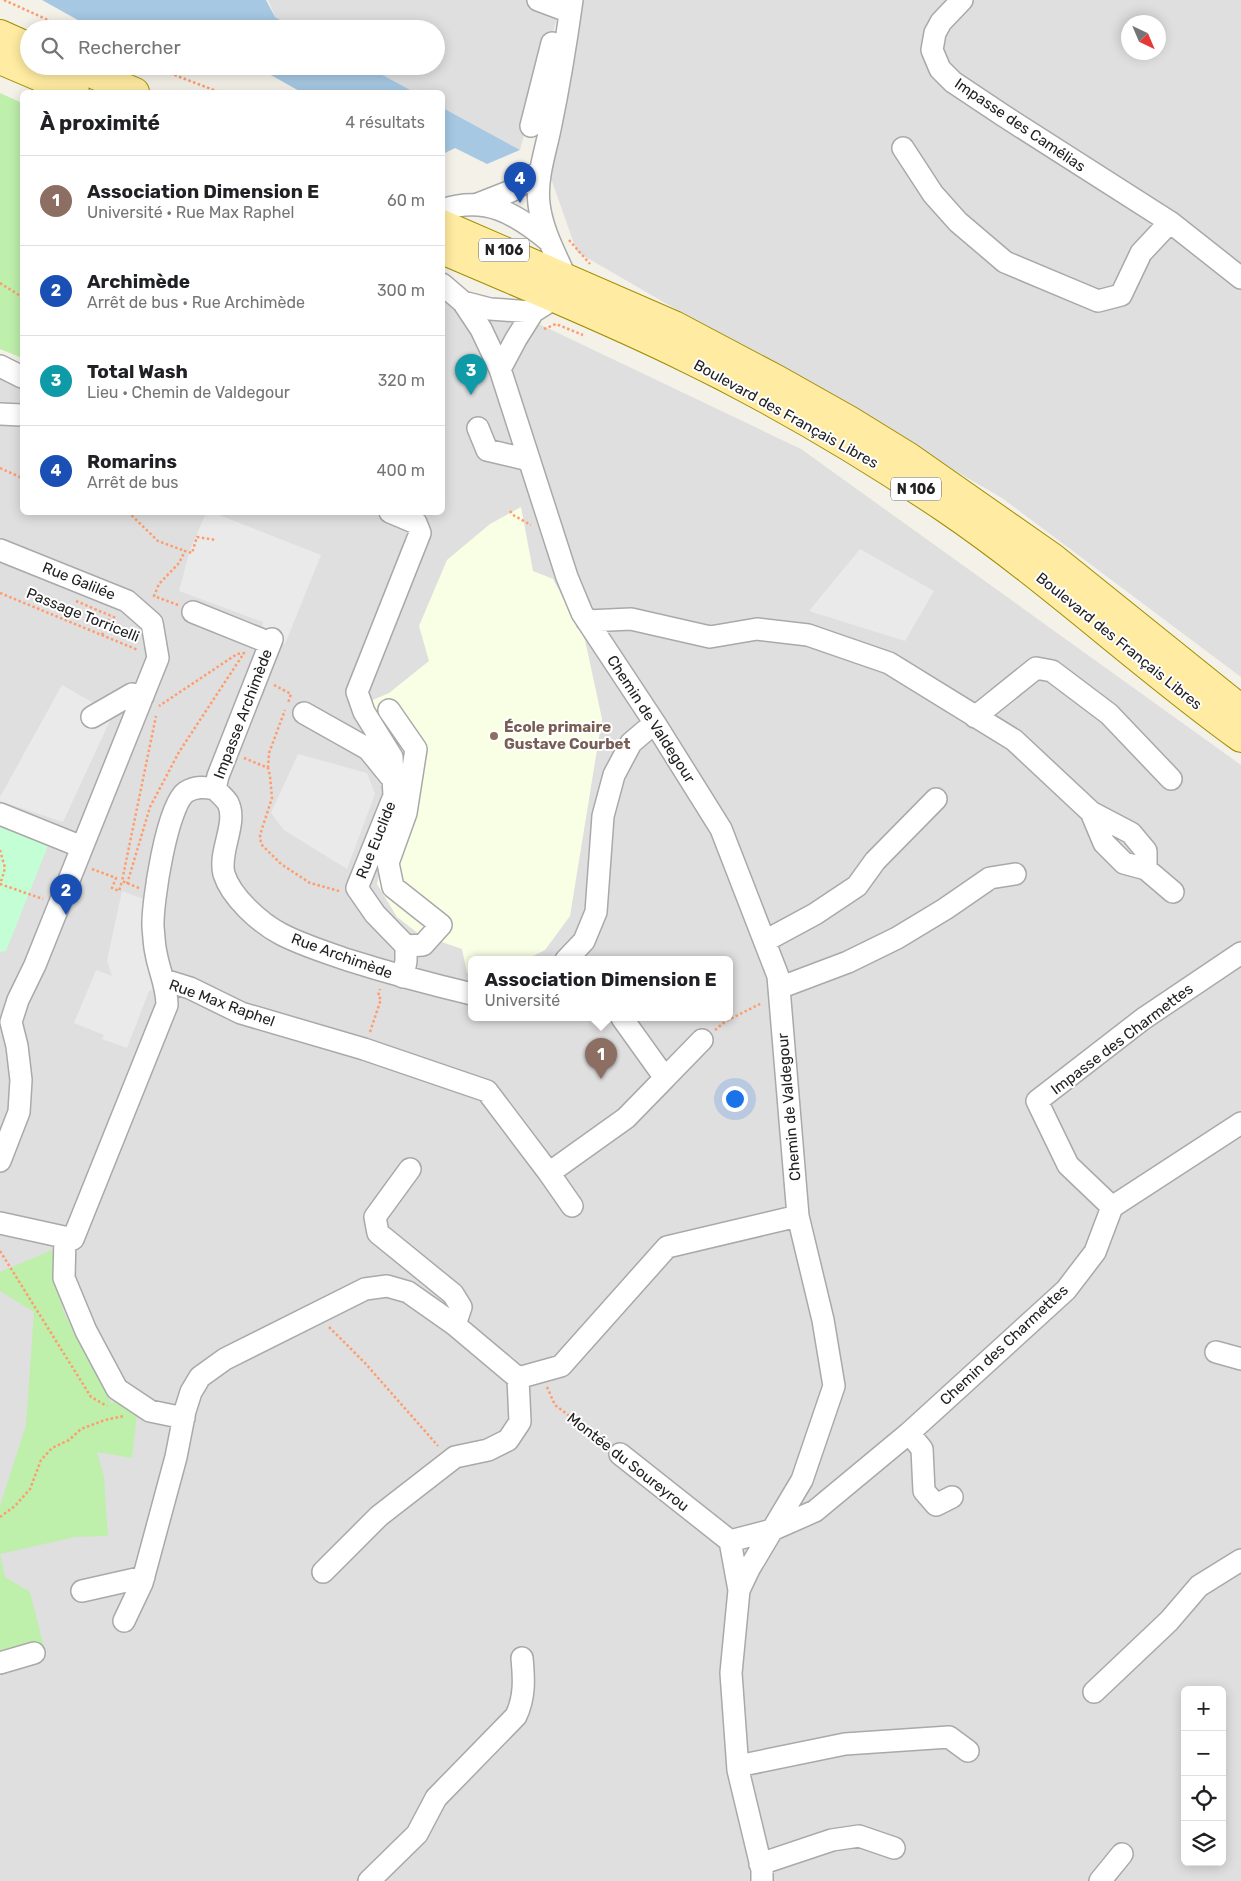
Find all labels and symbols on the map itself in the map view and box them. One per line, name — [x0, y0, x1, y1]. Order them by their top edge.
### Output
north arrow — [1121, 15, 1166, 60]
street label: Impasse des Camélias — [951, 75, 1089, 176]
pin: 4 — [504, 162, 536, 203]
road number: N 106 — [479, 238, 529, 262]
pin: 3 — [455, 354, 487, 395]
street label: Boulevard des Français Libres — [691, 356, 882, 472]
road number: N 106 — [891, 478, 941, 500]
street label: Rue Galilée — [40, 558, 118, 604]
street label: Boulevard des Français Libres — [1032, 569, 1206, 714]
street label: Passage Torricelli — [24, 584, 142, 646]
street label: Impasse Archimède — [210, 647, 276, 781]
street label: Chemin de Valdegour — [603, 652, 699, 786]
place label: École primaire Gustave Courbet — [504, 718, 631, 753]
marker: École primaire Gustave Courbet — [488, 730, 500, 742]
street label: Rue Euclide — [352, 799, 400, 881]
pin: 2 — [50, 874, 82, 915]
street label: Rue Archimède — [289, 929, 395, 983]
street label: Rue Max Raphel — [167, 976, 277, 1030]
street label: Impasse des Charmettes — [1047, 979, 1197, 1098]
street label: Chemin de Valdegour — [774, 1032, 804, 1182]
pin: 1 — [585, 1038, 617, 1079]
your location — [722, 1086, 748, 1112]
street label: Chemin des Charmettes — [936, 1281, 1072, 1409]
street label: Montée du Soureyrou — [564, 1409, 692, 1515]

